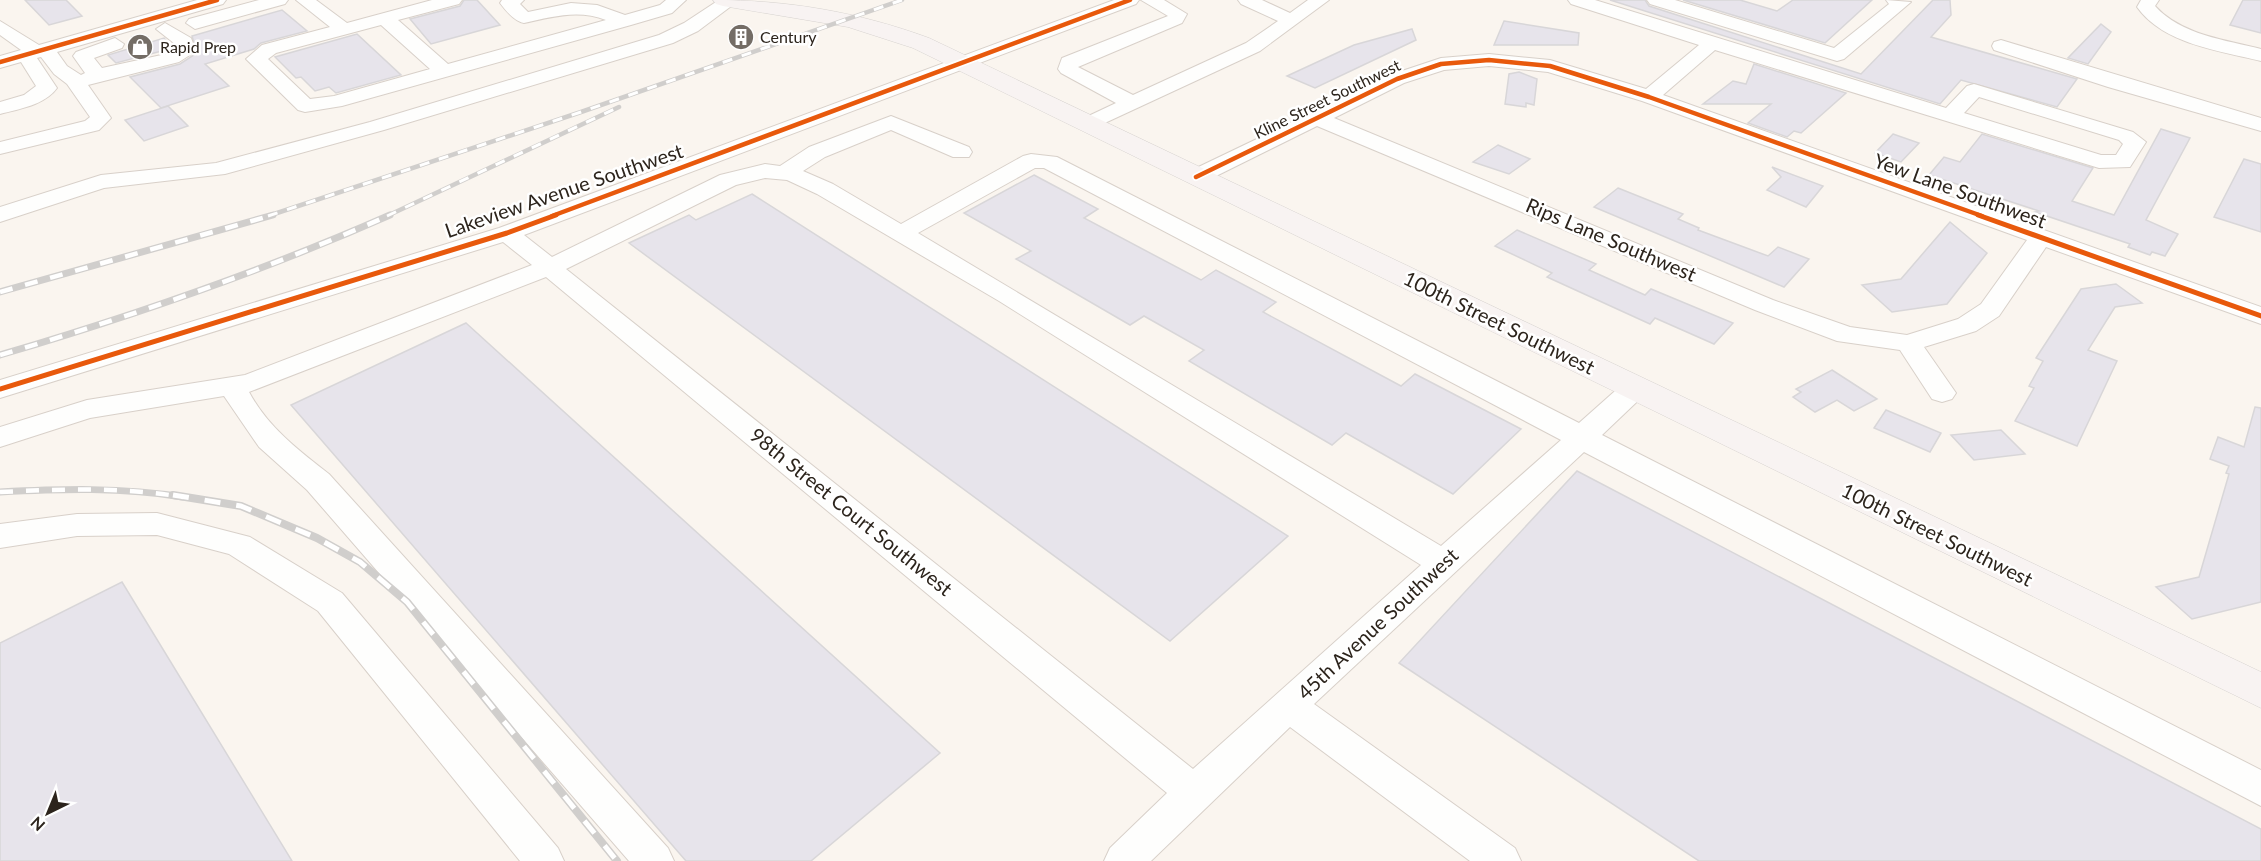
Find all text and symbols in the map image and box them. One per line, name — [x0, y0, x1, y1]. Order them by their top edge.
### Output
building icon: Century — [726, 22, 756, 52]
place label: Century — [760, 27, 817, 46]
shop icon: Rapid Prep — [125, 32, 155, 62]
place label: Rapid Prep — [160, 37, 236, 56]
street label: Kline Street Southwest — [1250, 55, 1403, 142]
street label: Lakeview Avenue Southwest — [441, 138, 686, 242]
street label: Yew Lane Southwest — [1871, 148, 2050, 232]
street label: Rips Lane Southwest — [1523, 192, 1700, 286]
street label: 100th Street Southwest — [1400, 265, 1599, 379]
street label: 98th Street Court Southwest — [746, 422, 958, 600]
street label: 100th Street Southwest — [1838, 477, 2037, 591]
street label: 45th Avenue Southwest — [1292, 543, 1463, 704]
north arrow — [18, 783, 78, 843]
text: N — [26, 813, 48, 835]

